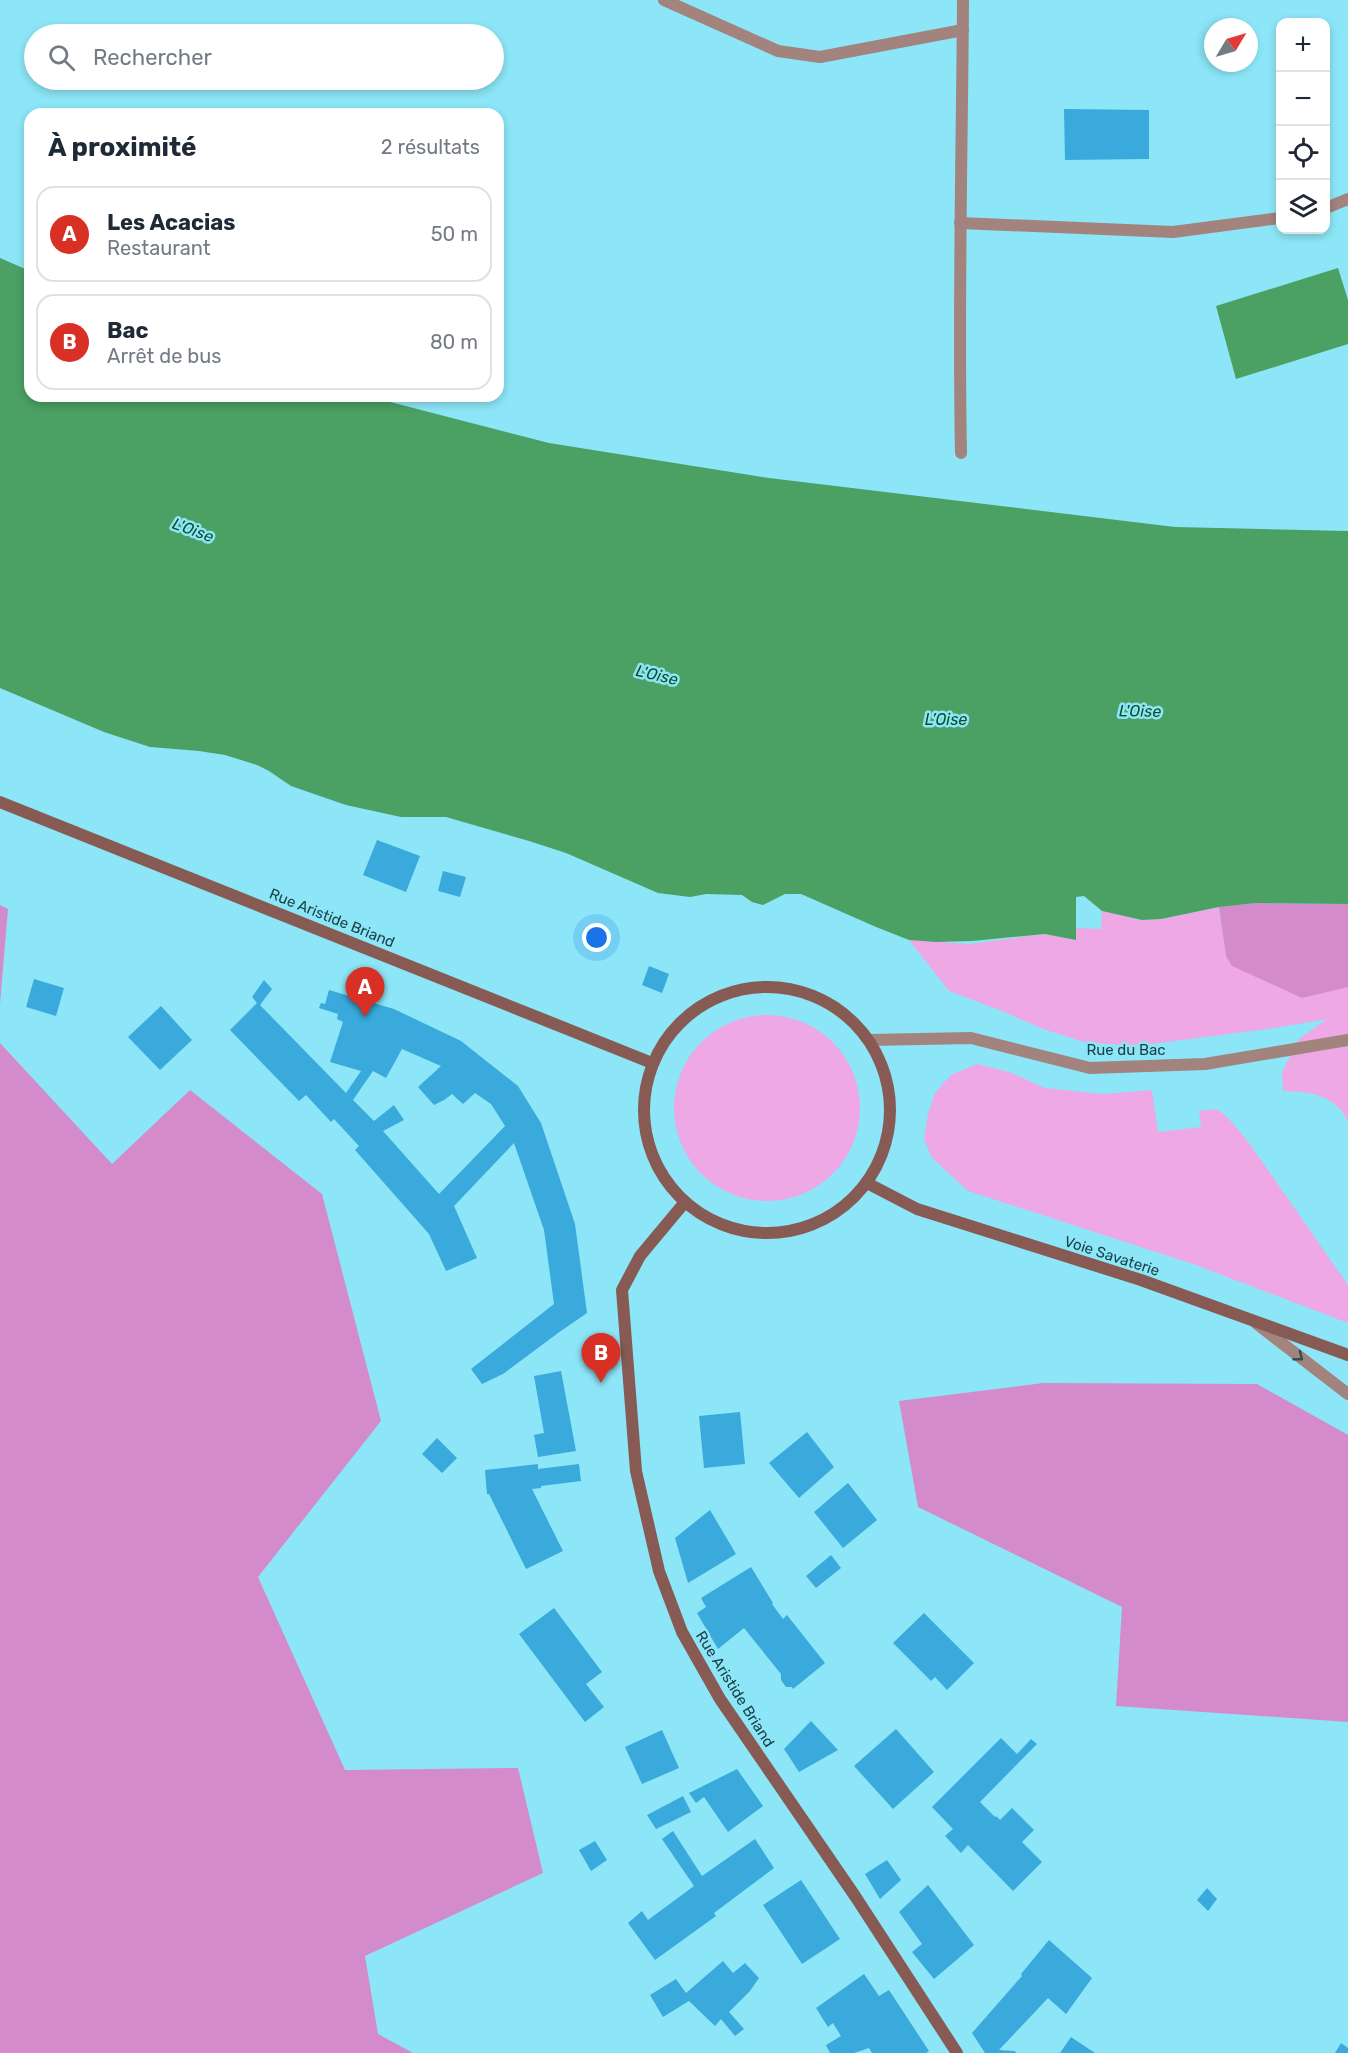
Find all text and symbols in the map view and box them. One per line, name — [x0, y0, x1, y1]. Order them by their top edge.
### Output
north arrow — [1204, 18, 1258, 72]
map controls — [1276, 18, 1330, 234]
button: + — [1276, 18, 1330, 72]
search box — [24, 24, 504, 90]
icon: search — [45, 41, 78, 74]
text: Rechercher — [93, 44, 212, 71]
button: − — [1276, 72, 1330, 126]
button: locate — [1276, 126, 1330, 180]
text: À proximité — [48, 132, 197, 163]
text: 2 résultats — [381, 135, 480, 159]
button: layers — [1276, 180, 1330, 234]
text: Les Acacias — [107, 209, 235, 236]
text: A — [62, 222, 77, 246]
text: 50 m — [431, 222, 478, 246]
text: Restaurant — [107, 236, 211, 260]
text: Bac — [107, 317, 148, 344]
text: B — [62, 330, 77, 354]
text: 80 m — [430, 330, 478, 354]
text: Arrêt de bus — [107, 344, 221, 368]
water label: L'Oise — [170, 514, 216, 546]
water label: L'Oise — [634, 661, 680, 689]
water label: L'Oise — [1119, 701, 1161, 721]
water label: L’Oise — [925, 710, 967, 729]
street label: Rue Aristide Briand — [267, 885, 397, 951]
your location — [582, 923, 611, 952]
pin: A — [346, 968, 385, 1017]
street label: Rue du Bac — [1086, 1041, 1166, 1059]
street label: Voie Savaterie — [1062, 1232, 1162, 1280]
pin: B — [582, 1334, 620, 1383]
one-way arrow — [1293, 1349, 1304, 1360]
street label: Rue Aristide Briand — [692, 1628, 778, 1750]

